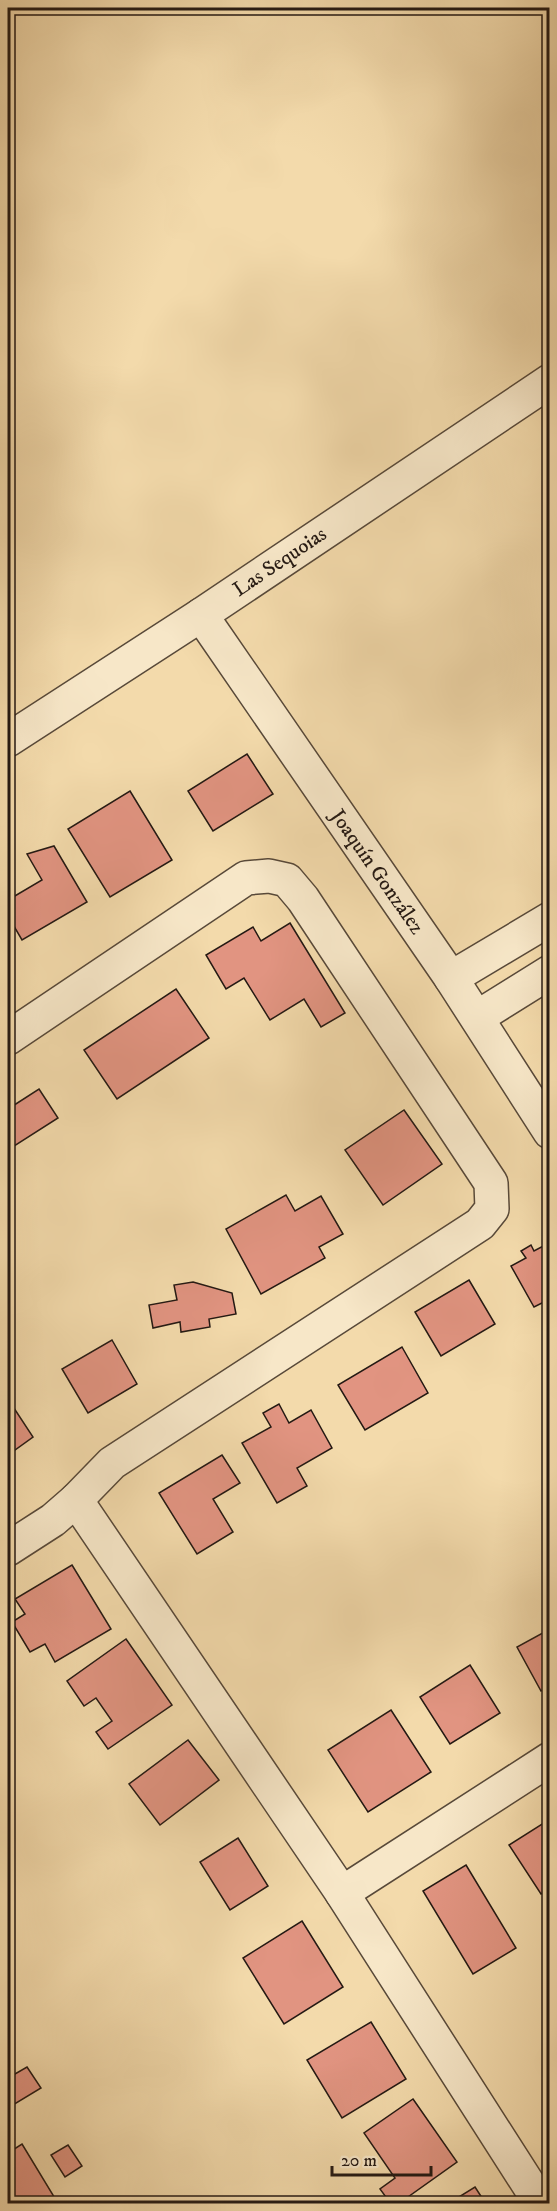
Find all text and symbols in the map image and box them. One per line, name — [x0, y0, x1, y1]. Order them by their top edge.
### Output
street label: Las Sequoias — [228, 521, 332, 603]
street label: Joaquín González — [323, 803, 430, 939]
scale bar — [332, 2139, 431, 2177]
text: 20 m — [341, 2150, 377, 2172]

